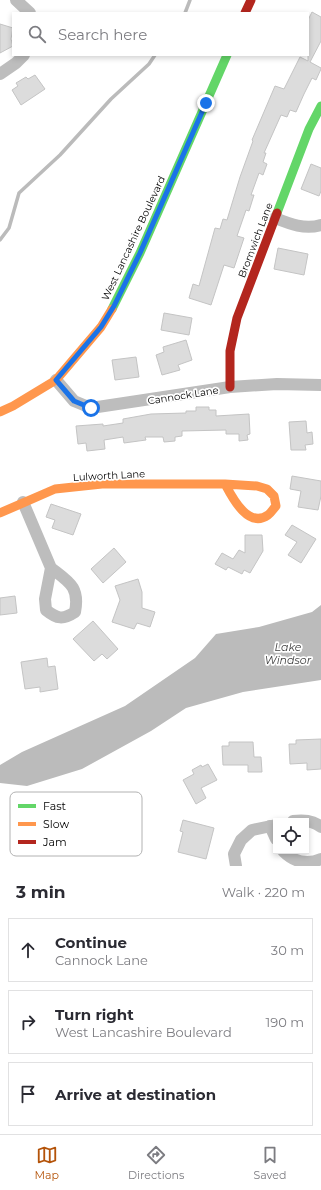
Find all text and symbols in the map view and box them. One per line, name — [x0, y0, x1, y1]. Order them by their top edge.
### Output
search box — [12, 12, 309, 56]
icon: search — [26, 23, 48, 45]
text: Search here — [58, 25, 147, 44]
route end — [197, 94, 215, 112]
street label: West Lancashire Boulevard — [99, 174, 168, 303]
street label: Bromwich Lane — [235, 201, 276, 279]
street label: Cannock Lane — [147, 383, 219, 408]
route start — [82, 399, 100, 417]
street label: Lulworth Lane — [73, 467, 145, 484]
water label: Lake Windsor — [265, 640, 312, 667]
legend — [10, 792, 142, 856]
text: Fast — [43, 799, 67, 813]
text: Slow — [43, 817, 69, 831]
map controls — [273, 818, 309, 854]
button: locate — [273, 818, 309, 854]
text: Jam — [42, 835, 67, 849]
text: 3 min — [16, 882, 66, 902]
text: Walk · 220 m — [222, 884, 305, 900]
text: Continue — [55, 933, 127, 952]
icon: ahead — [17, 939, 39, 961]
text: 30 m — [271, 942, 304, 958]
text: Cannock Lane — [55, 952, 148, 968]
text: Turn right — [55, 1005, 134, 1024]
icon: right — [17, 1011, 39, 1033]
text: 190 m — [266, 1014, 304, 1030]
text: West Lancashire Boulevard — [55, 1024, 232, 1040]
icon: arrive — [17, 1083, 39, 1105]
text: Arrive at destination — [55, 1085, 216, 1104]
tab: Map — [35, 1144, 59, 1182]
tab: Directions — [128, 1144, 184, 1182]
tab: Saved — [253, 1144, 286, 1182]

